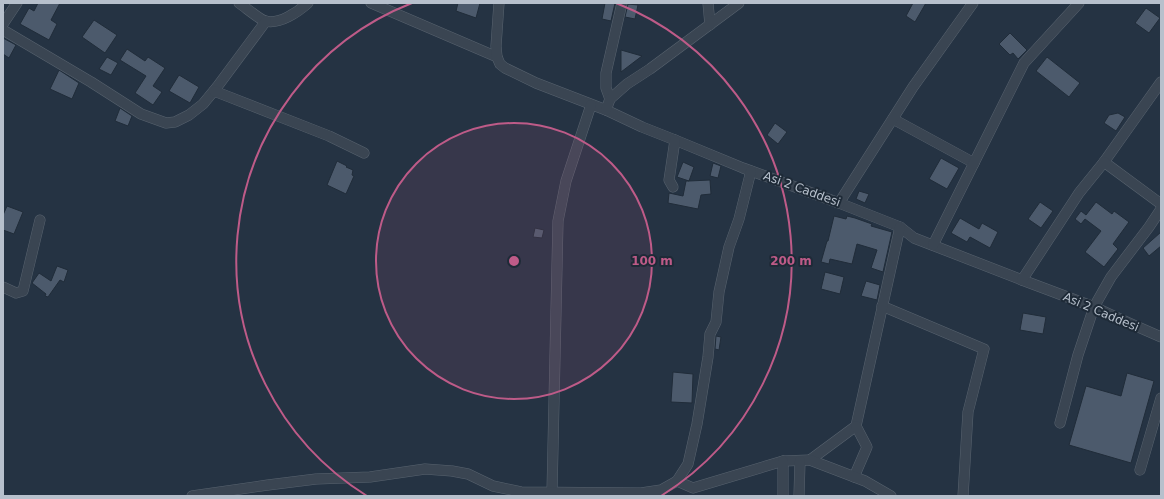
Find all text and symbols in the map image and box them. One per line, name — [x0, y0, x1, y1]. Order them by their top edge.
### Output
street label: Asi 2 Caddesi — [762, 169, 842, 209]
centre of rings — [507, 254, 521, 268]
text: 100 m — [631, 254, 673, 268]
text: 200 m — [770, 254, 812, 268]
street label: Asi 2 Caddesi — [1061, 290, 1141, 334]

